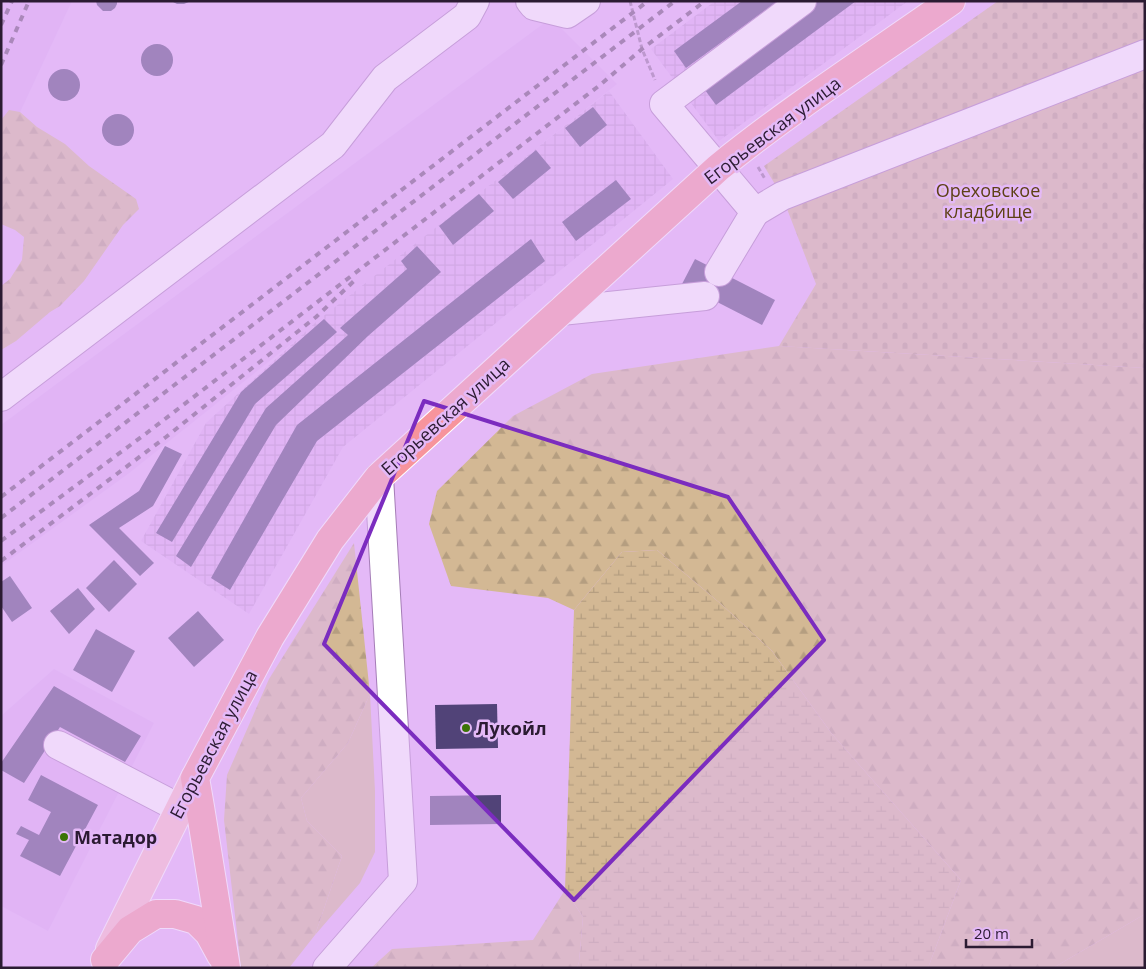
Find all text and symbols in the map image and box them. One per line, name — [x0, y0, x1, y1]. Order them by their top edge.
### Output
street label: Егорьевская улица — [699, 71, 845, 189]
park label: Ореховское кладбище — [936, 178, 1040, 223]
street label: Егорьевская улица — [376, 352, 514, 480]
street label: Егорьевская улица — [164, 665, 262, 823]
place label: Лукойл — [476, 716, 547, 740]
marker: Лукойл — [460, 722, 472, 734]
place label: Матадор — [74, 825, 157, 849]
marker: Матадор — [58, 831, 70, 843]
scale bar — [966, 916, 1032, 948]
text: 20 m — [974, 923, 1009, 943]

